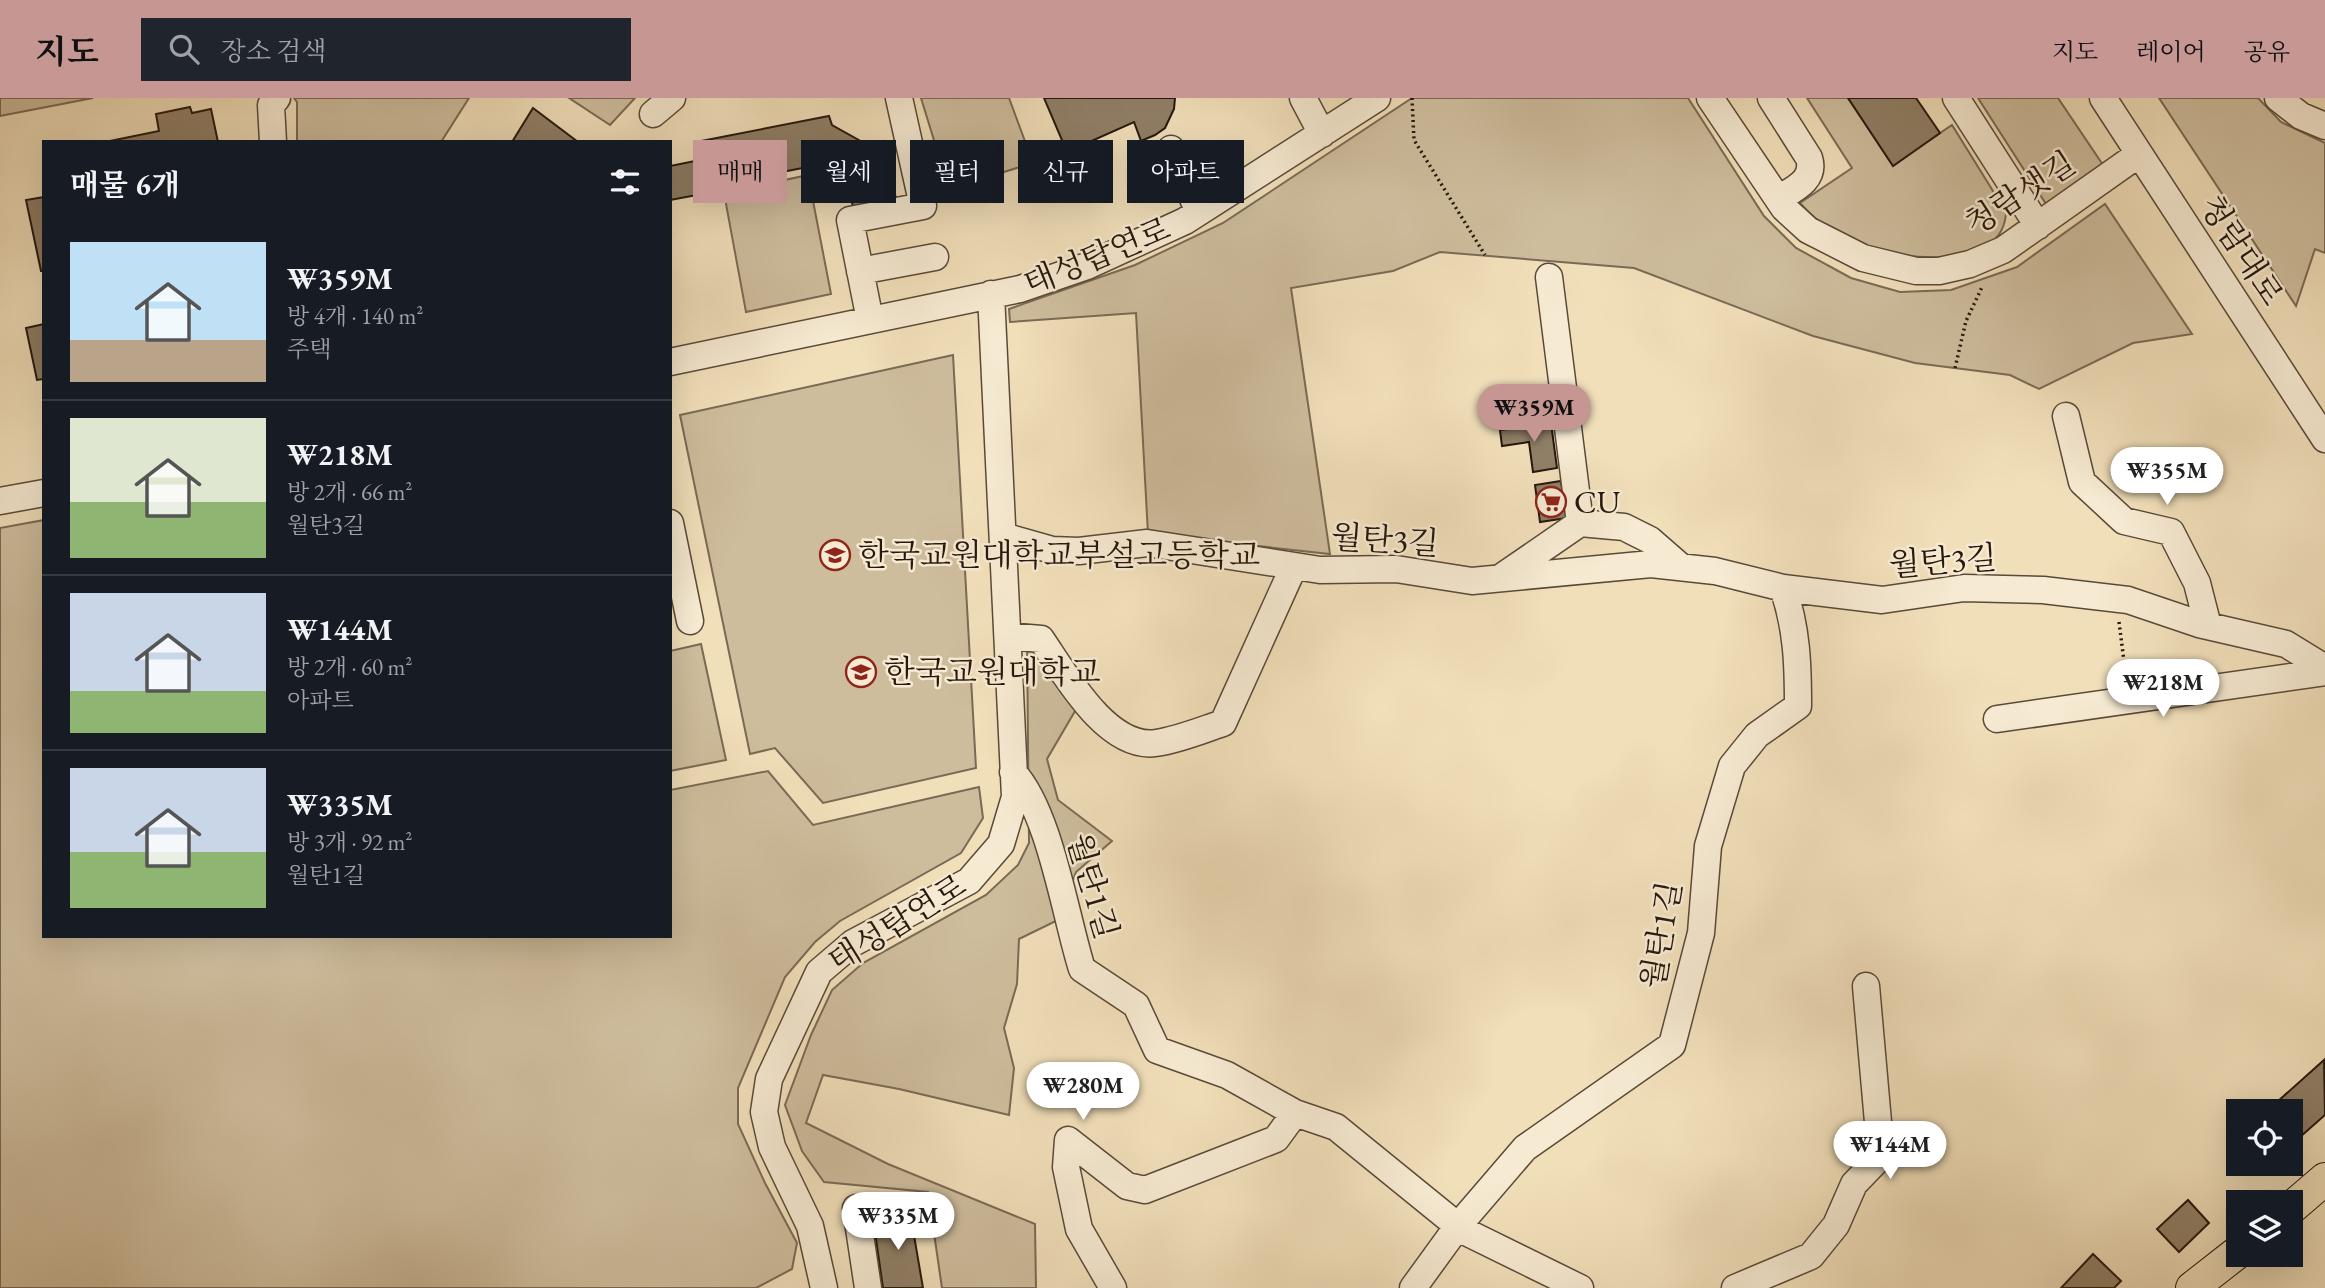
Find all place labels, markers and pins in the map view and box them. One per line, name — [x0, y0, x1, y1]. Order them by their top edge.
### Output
pin: ₩359M — [1485, 384, 1583, 444]
pin: ₩355M — [2118, 448, 2216, 507]
place label: CU — [1574, 481, 1621, 523]
supermarket icon: CU — [1534, 485, 1568, 519]
place label: 한국교원대학교부설고등학교 — [858, 534, 1260, 576]
school or university icon: 한국교원대학교부설고등학교 — [818, 538, 852, 572]
place label: 한국교원대학교 — [884, 651, 1100, 693]
school or university icon: 한국교원대학교 — [844, 655, 878, 689]
pin: ₩218M — [2114, 660, 2212, 719]
pin: ₩280M — [1034, 1062, 1132, 1122]
pin: ₩144M — [1841, 1122, 1939, 1181]
pin: ₩335M — [849, 1192, 947, 1252]

